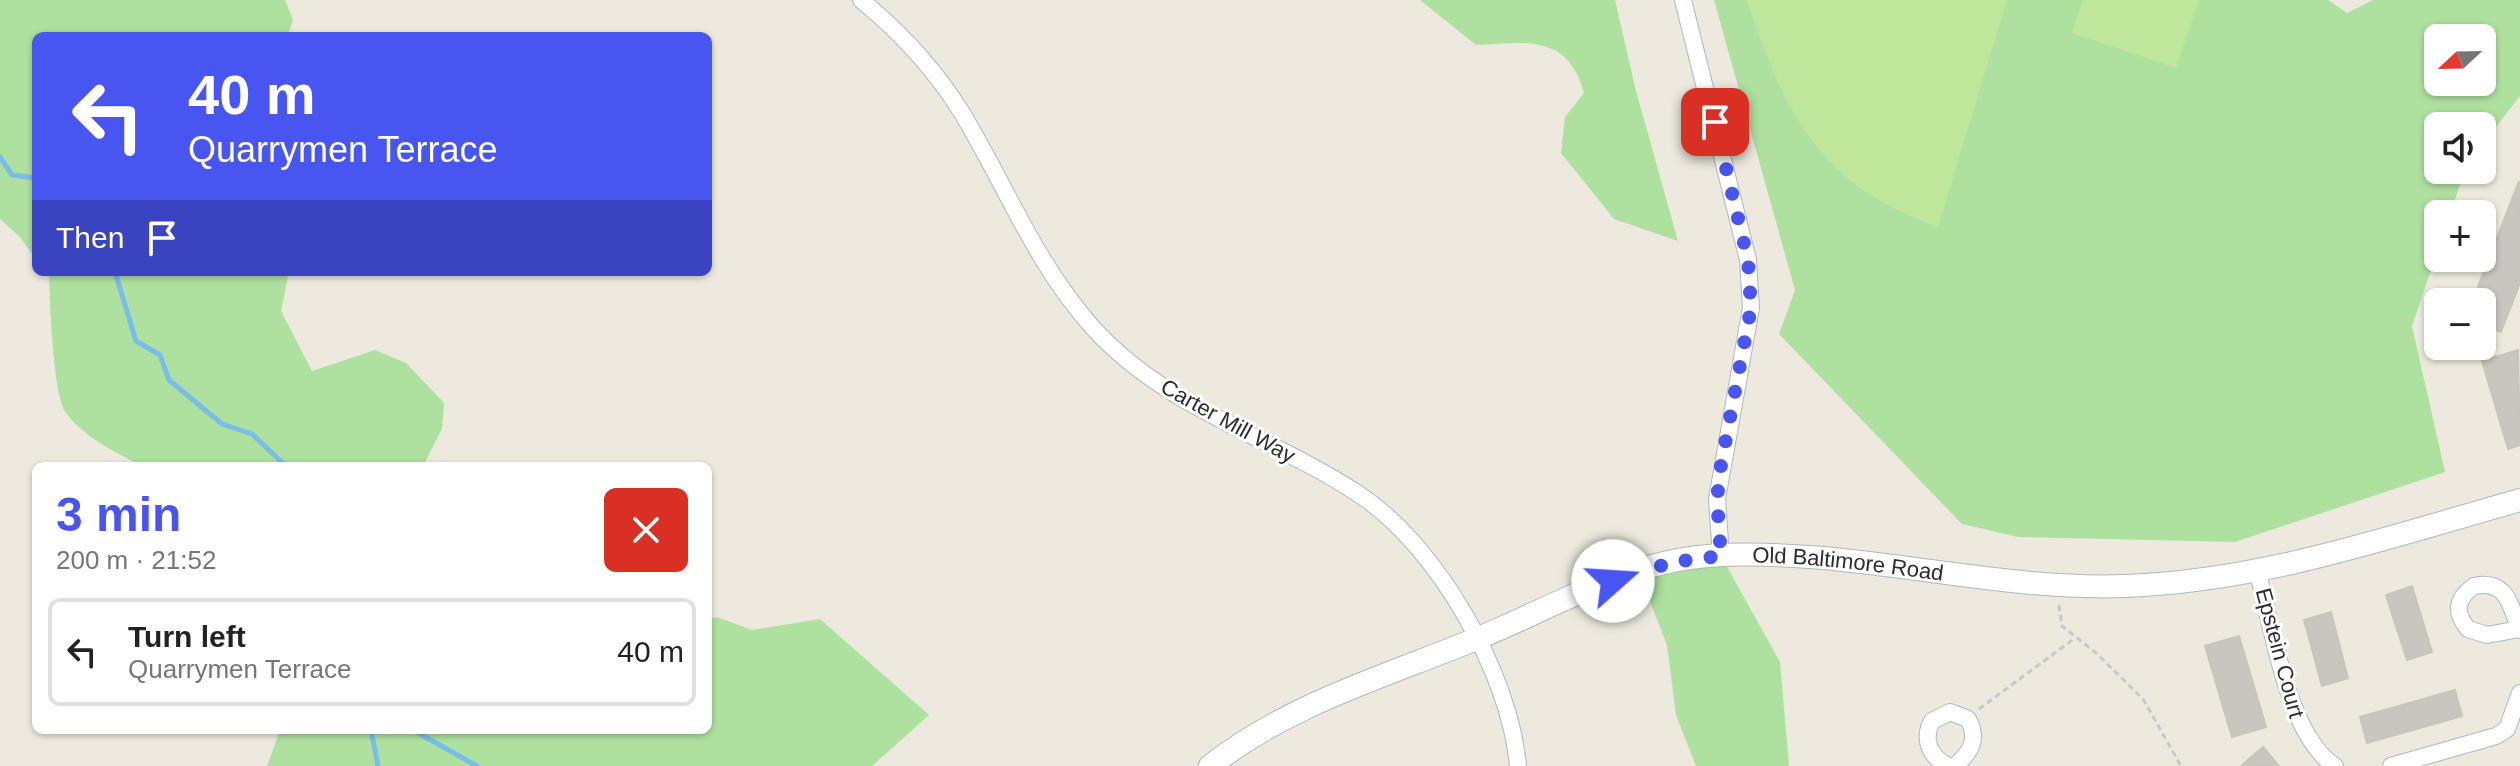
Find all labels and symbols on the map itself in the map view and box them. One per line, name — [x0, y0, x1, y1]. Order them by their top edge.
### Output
north arrow — [2424, 24, 2496, 96]
pin — [1681, 88, 1749, 156]
street label: Carter Mill Way — [1157, 374, 1299, 468]
position arrow — [1571, 539, 1655, 623]
street label: Old Baltimore Road — [1752, 542, 1945, 585]
street label: Epstein Court — [2251, 585, 2309, 721]

